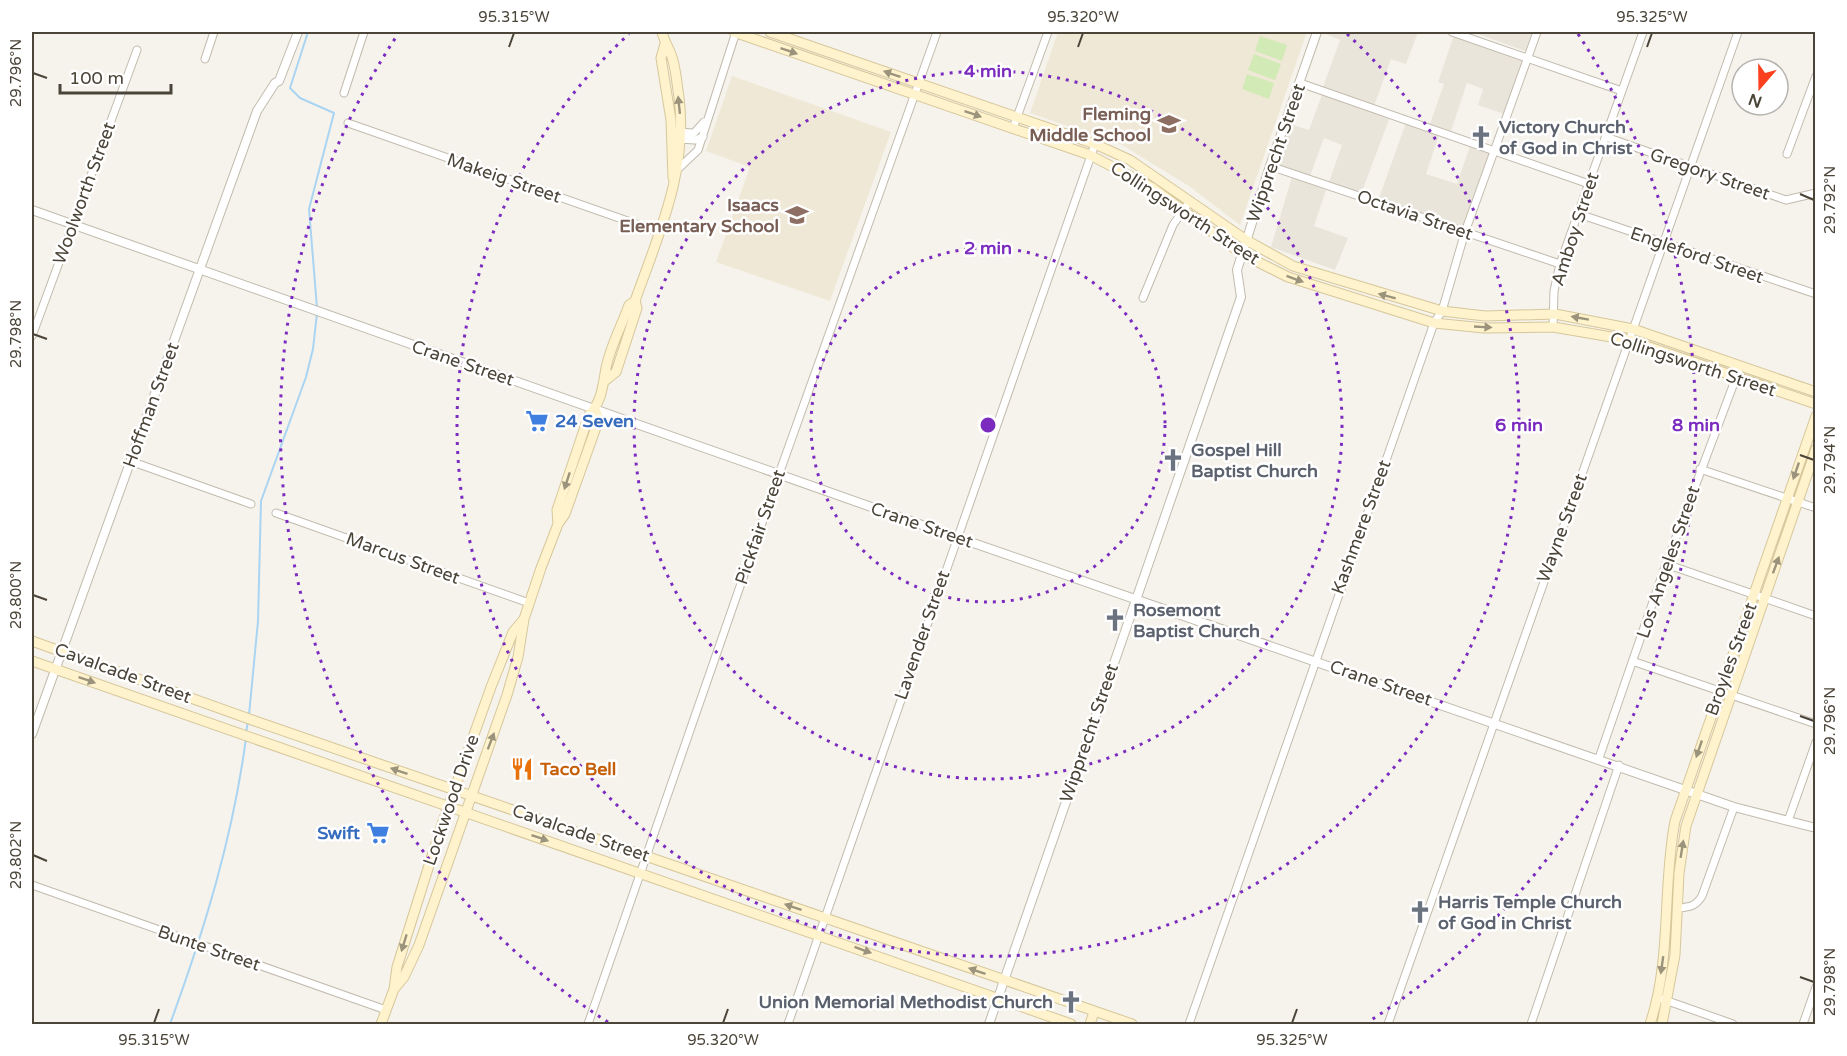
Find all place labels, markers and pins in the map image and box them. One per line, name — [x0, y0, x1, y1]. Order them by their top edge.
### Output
place label: Fleming Middle School — [1029, 103, 1151, 146]
school or university icon: Fleming Middle School — [1156, 111, 1182, 137]
place label: Victory Church of God in Christ — [1499, 116, 1633, 159]
church icon: Victory Church of God in Christ — [1468, 124, 1494, 150]
place label: Isaacs Elementary School — [619, 194, 779, 237]
school or university icon: Isaacs Elementary School — [784, 202, 810, 228]
supermarket icon: 24 Seven — [524, 408, 550, 434]
place label: 24 Seven — [555, 410, 634, 432]
centre of rings — [978, 415, 998, 435]
place label: Gospel Hill Baptist Church — [1191, 439, 1318, 482]
church icon: Gospel Hill Baptist Church — [1160, 447, 1186, 473]
place label: Rosemont Baptist Church — [1133, 599, 1260, 642]
church icon: Rosemont Baptist Church — [1102, 607, 1128, 633]
restaurant icon: Taco Bell — [509, 756, 535, 782]
place label: Taco Bell — [539, 758, 616, 780]
supermarket icon: Swift — [365, 820, 391, 846]
place label: Swift — [317, 822, 360, 844]
place label: Harris Temple Church of God in Christ — [1438, 891, 1622, 934]
church icon: Harris Temple Church of God in Christ — [1407, 899, 1433, 925]
church icon: Union Memorial Methodist Church — [1058, 989, 1084, 1015]
place label: Union Memorial Methodist Church — [759, 991, 1053, 1013]

